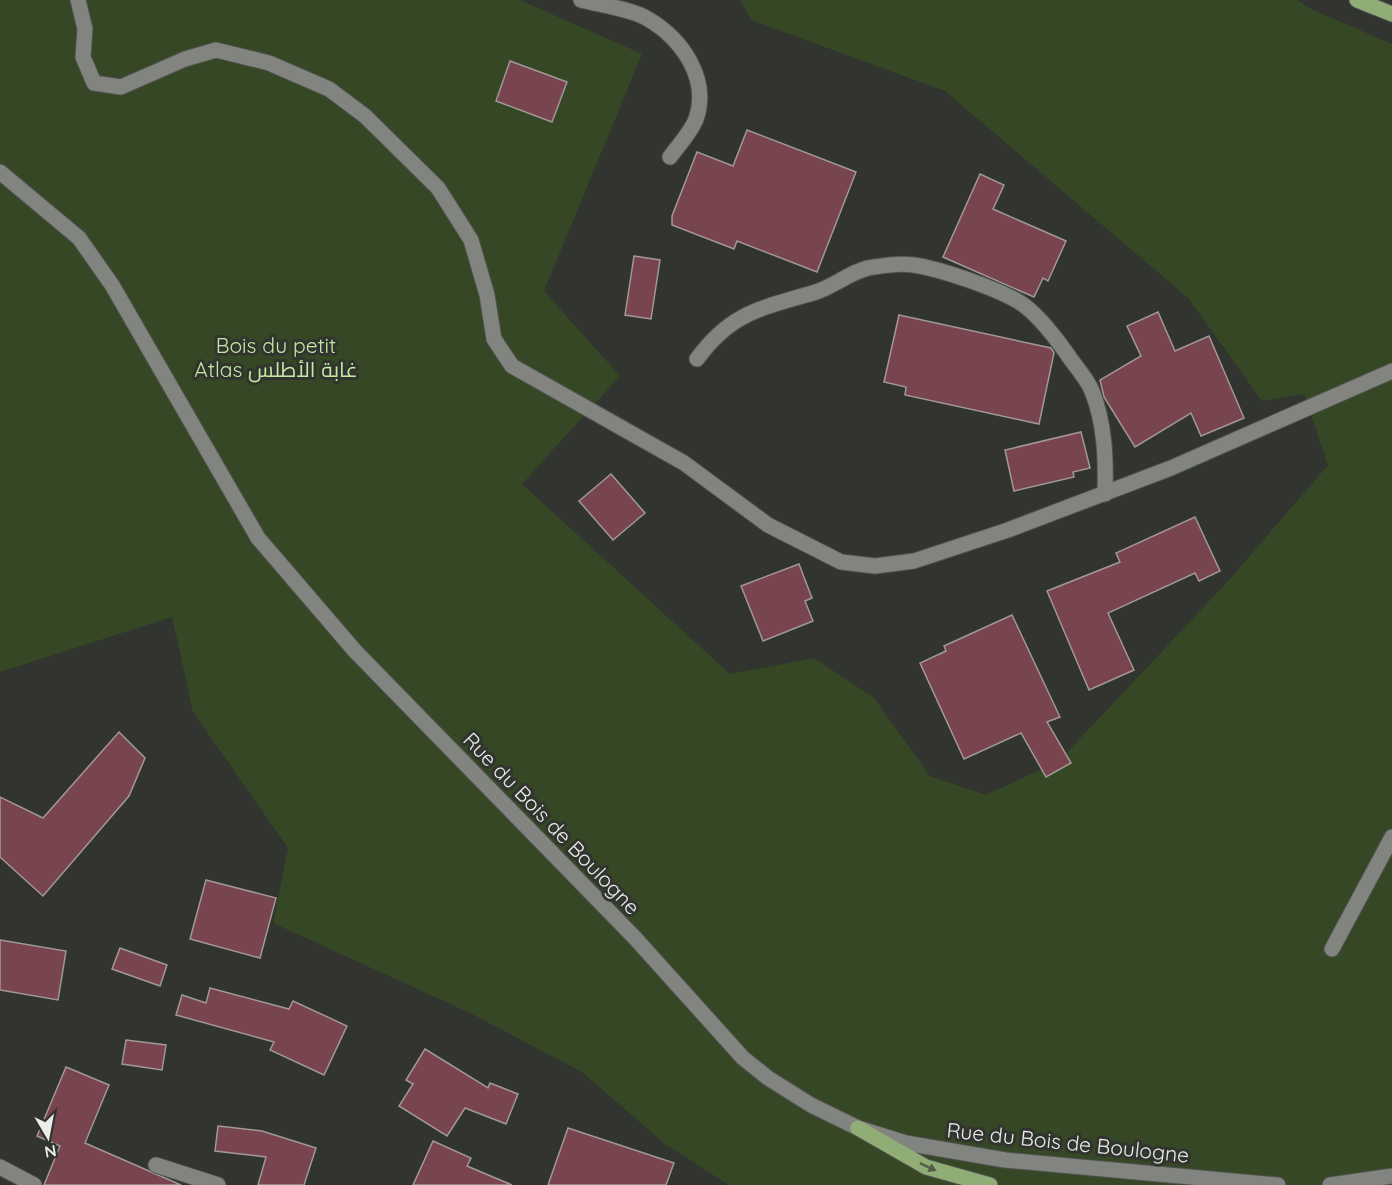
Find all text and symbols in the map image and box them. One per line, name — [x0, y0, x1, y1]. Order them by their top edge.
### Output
park label: Bois du petit Atlas غابة الأطلس — [194, 332, 358, 383]
street label: Rue du Bois de Boulogne — [458, 726, 646, 920]
north arrow — [18, 1107, 78, 1167]
street label: Rue du Bois de Boulogne — [946, 1116, 1190, 1168]
text: N — [43, 1141, 58, 1163]
one-way arrow — [919, 1162, 936, 1171]

